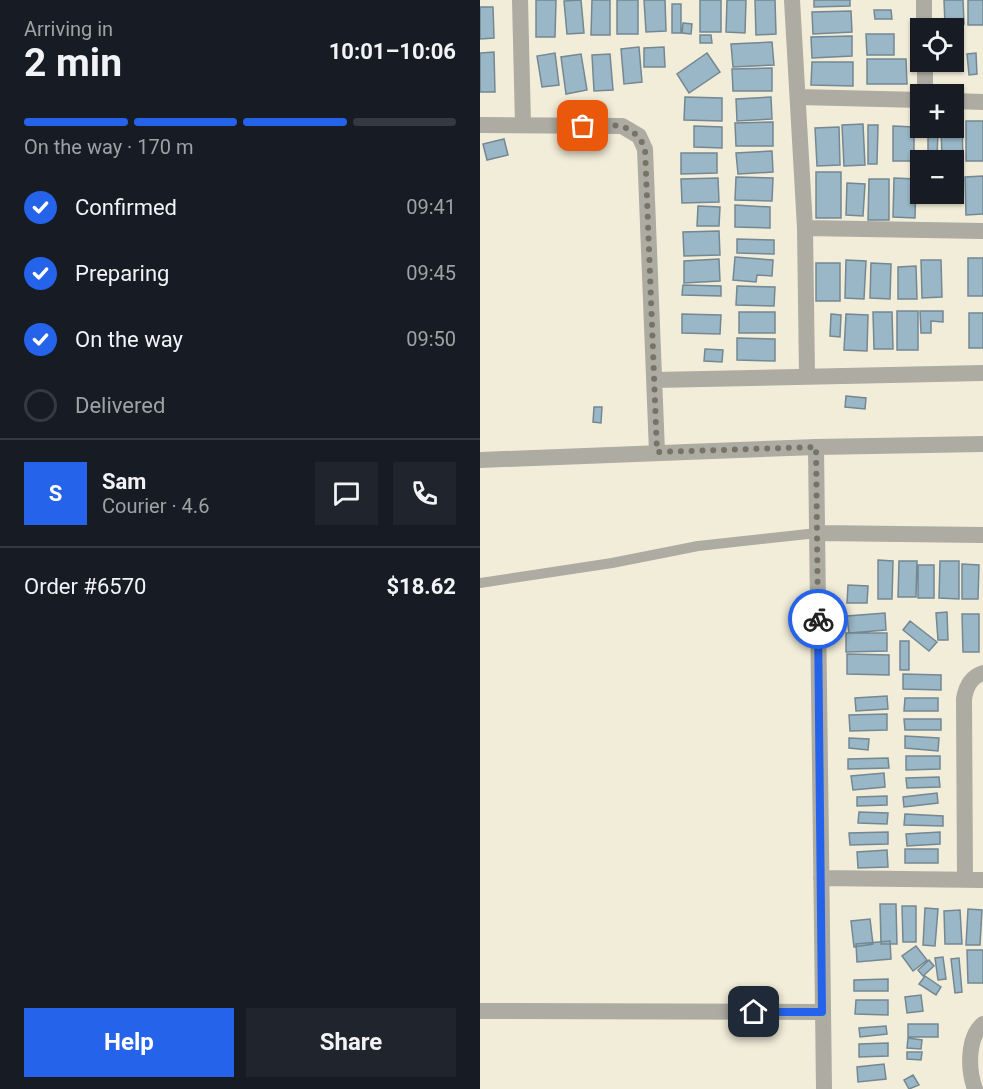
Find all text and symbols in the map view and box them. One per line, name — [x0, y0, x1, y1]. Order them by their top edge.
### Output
text: Arriving in — [24, 17, 113, 41]
map controls — [910, 18, 964, 204]
button: locate — [910, 18, 964, 72]
text: 10:01–10:06 — [329, 39, 456, 64]
text: 2 min — [24, 40, 122, 86]
button: + — [910, 84, 964, 138]
pin — [557, 100, 608, 151]
icon: bag — [566, 109, 599, 142]
text: On the way · 170 m — [24, 135, 193, 159]
button: − — [910, 150, 964, 204]
icon: check — [24, 191, 57, 224]
text: Confirmed — [75, 195, 177, 220]
text: 09:41 — [406, 195, 456, 219]
icon: check — [24, 257, 57, 290]
text: Preparing — [75, 261, 169, 286]
text: 09:45 — [406, 261, 456, 285]
icon: check — [24, 323, 57, 356]
text: On the way — [75, 327, 183, 352]
text: 09:50 — [406, 327, 456, 351]
text: Delivered — [75, 393, 165, 418]
button: chat — [315, 462, 378, 525]
button: phone — [393, 462, 456, 525]
text: Sam — [102, 469, 146, 494]
text: S — [49, 481, 62, 506]
text: Courier · 4.6 — [102, 494, 209, 518]
text: Order #6570 — [24, 574, 146, 599]
text: $18.62 — [387, 574, 456, 599]
courier — [788, 589, 848, 649]
icon: bike — [802, 603, 835, 636]
pin — [728, 986, 779, 1037]
icon: home — [737, 995, 770, 1028]
button: Help — [24, 1008, 234, 1077]
button: Share — [246, 1008, 456, 1077]

